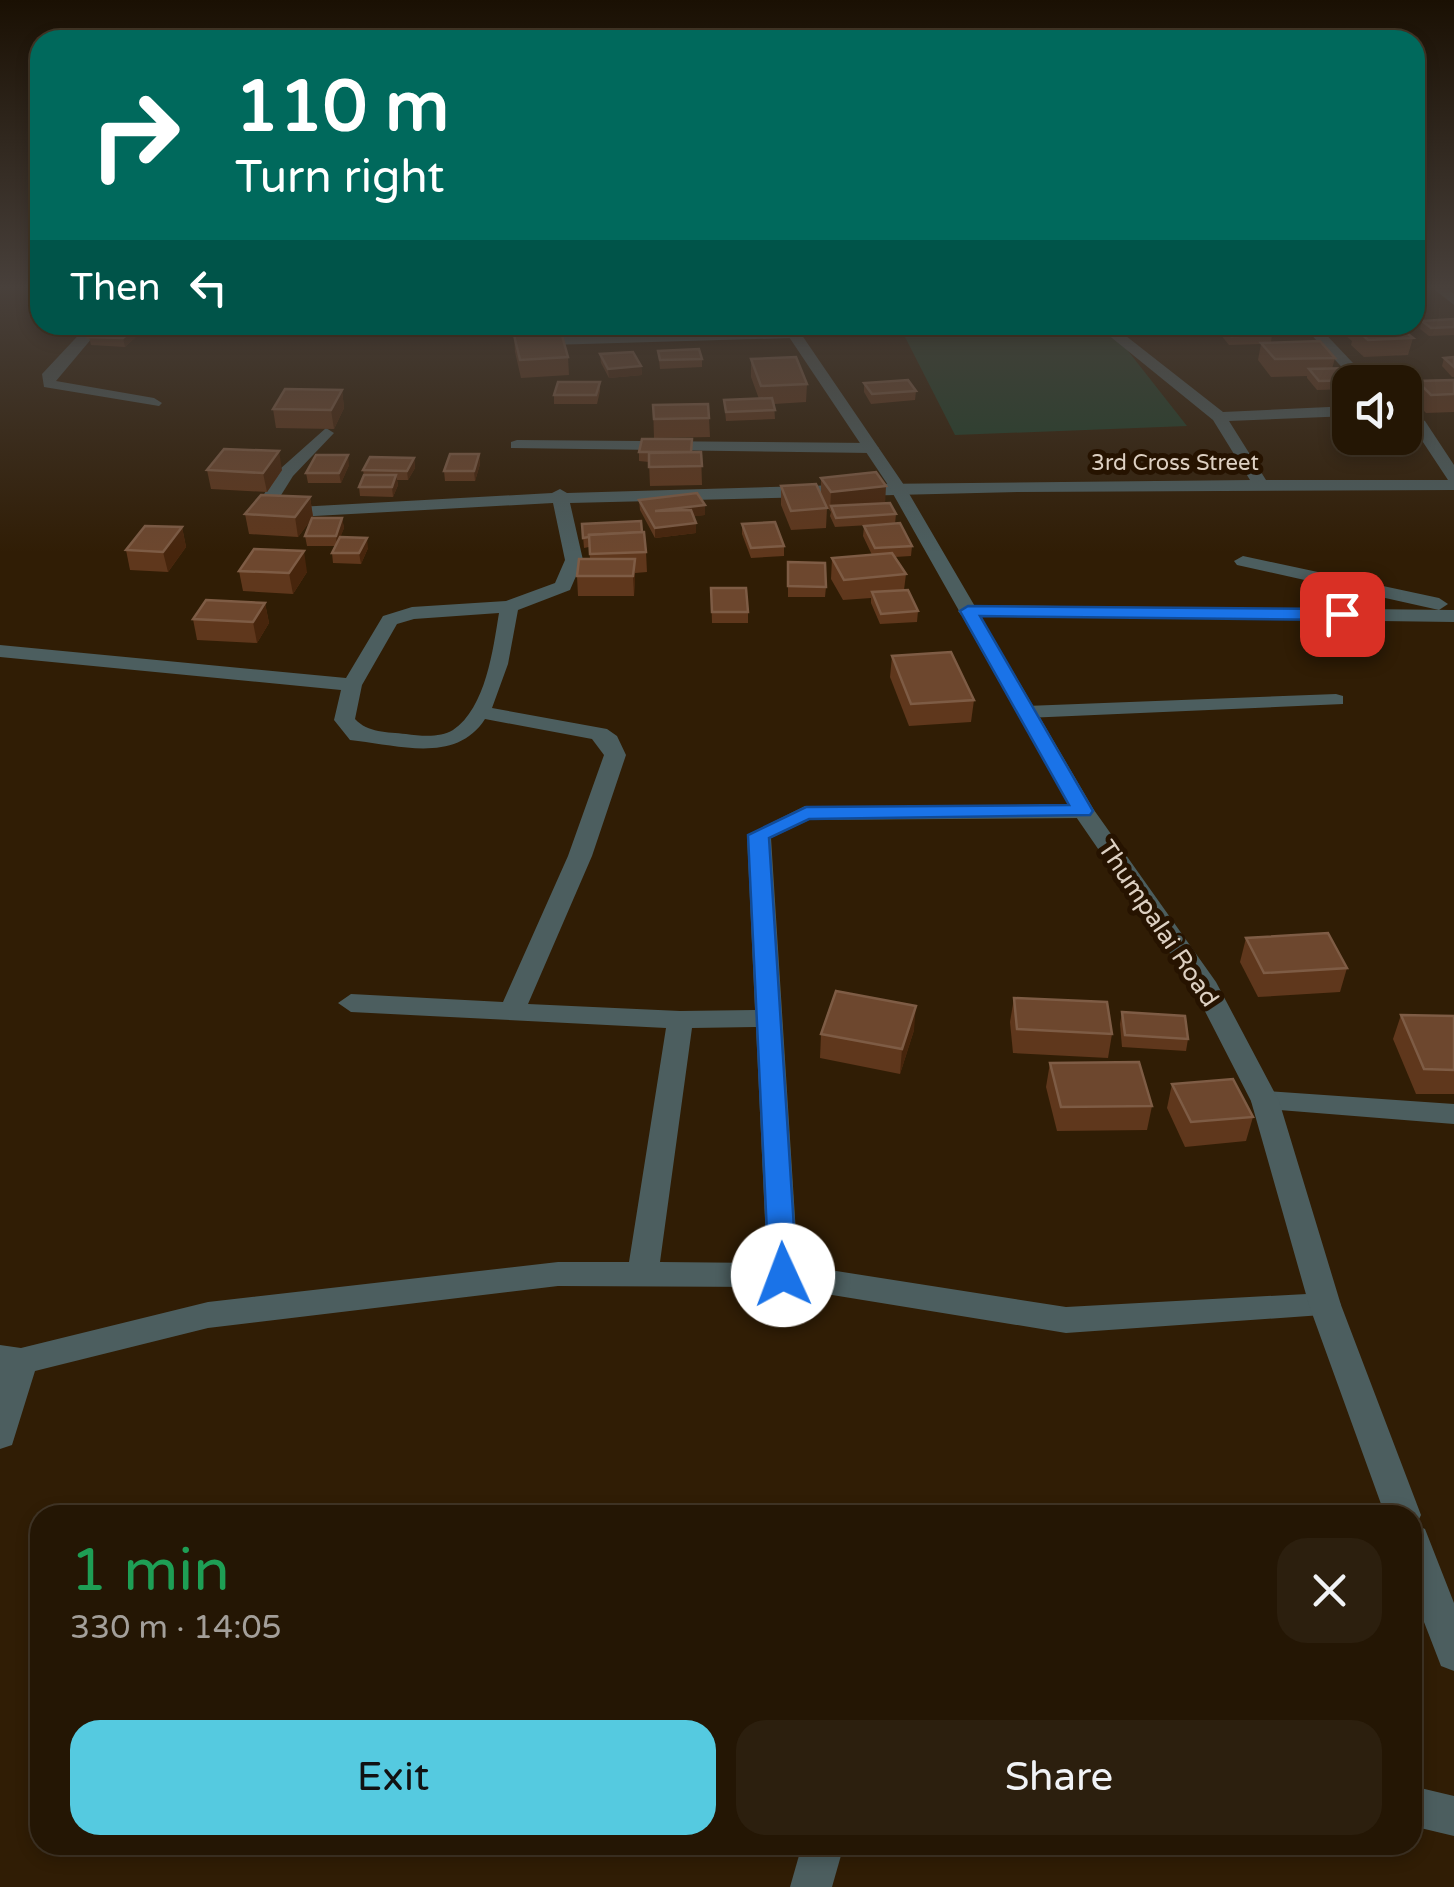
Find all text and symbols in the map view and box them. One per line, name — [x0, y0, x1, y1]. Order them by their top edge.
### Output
text: 110 m — [235, 66, 449, 150]
icon: right — [70, 70, 200, 200]
text: Turn right — [235, 151, 444, 205]
icon: left — [181, 260, 236, 315]
text: Then — [70, 265, 161, 311]
map controls — [1332, 365, 1422, 455]
button: sound — [1332, 365, 1422, 455]
street label: 3rd Cross Street — [1091, 450, 1259, 476]
pin — [1300, 572, 1385, 657]
icon: arrive — [1315, 587, 1370, 642]
street label: Thumpalai Road — [1091, 835, 1225, 1012]
position arrow — [731, 1223, 835, 1327]
text: 1 min — [70, 1535, 230, 1607]
button: close — [1277, 1538, 1382, 1643]
text: 330 m · 14:05 — [70, 1609, 282, 1647]
button: Exit — [70, 1720, 716, 1835]
button: Share — [736, 1720, 1382, 1835]

